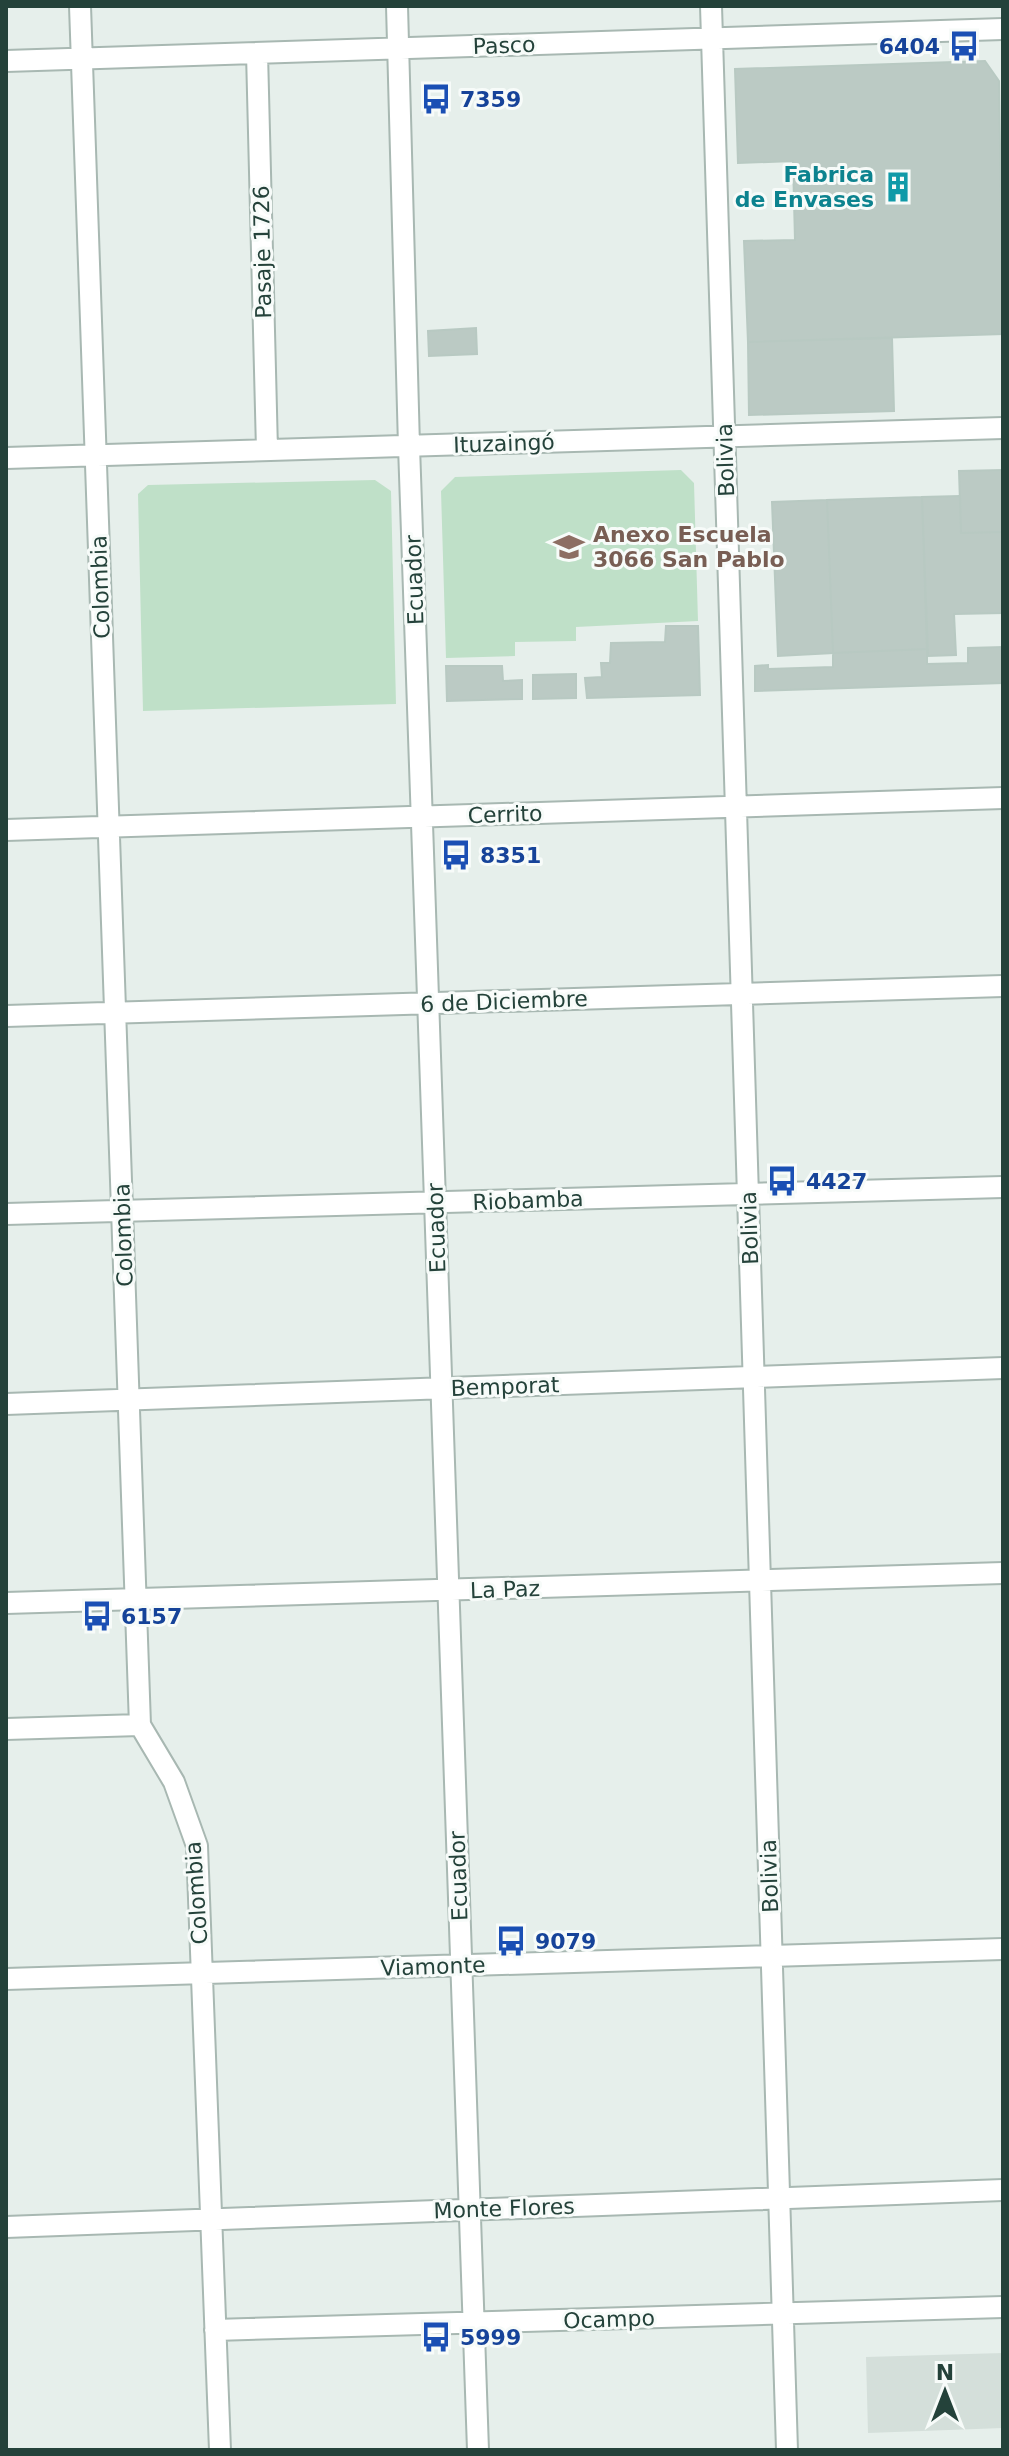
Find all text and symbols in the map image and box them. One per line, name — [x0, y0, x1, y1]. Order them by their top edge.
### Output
bus stop icon: 6404 — [947, 29, 981, 63]
street label: Pasco — [472, 32, 536, 59]
place label: 6404 — [879, 34, 940, 59]
bus stop icon: 7359 — [419, 82, 453, 116]
place label: 7359 — [460, 87, 521, 112]
place label: Fabrica de Envases — [735, 162, 874, 212]
building icon: Fabrica de Envases — [881, 170, 915, 204]
street label: Pasaje 1726 — [249, 185, 276, 319]
street label: Bolivia — [712, 423, 739, 497]
street label: Ituzaingó — [453, 429, 555, 458]
place label: Anexo Escuela 3066 San Pablo — [593, 522, 785, 572]
school or university icon: Anexo Escuela 3066 San Pablo — [552, 530, 586, 564]
street label: Ecuador — [400, 534, 429, 625]
street label: Colombia — [86, 535, 115, 639]
street label: Cerrito — [467, 801, 543, 828]
bus stop icon: 8351 — [439, 838, 473, 872]
place label: 8351 — [480, 843, 541, 868]
street label: 6 de Diciembre — [420, 986, 588, 1017]
bus stop icon: 4427 — [765, 1164, 799, 1198]
place label: 4427 — [806, 1169, 867, 1194]
street label: Ecuador — [422, 1182, 451, 1273]
street label: Colombia — [109, 1183, 138, 1287]
street label: Riobamba — [472, 1186, 584, 1215]
street label: Bolivia — [736, 1191, 763, 1265]
street label: Bemporat — [450, 1372, 560, 1401]
street label: La Paz — [470, 1576, 540, 1603]
bus stop icon: 6157 — [80, 1599, 114, 1633]
place label: 6157 — [121, 1604, 182, 1629]
street label: Ecuador — [444, 1830, 473, 1921]
street label: Bolivia — [756, 1839, 783, 1913]
street label: Colombia — [180, 1841, 213, 1945]
bus stop icon: 9079 — [494, 1924, 528, 1958]
place label: 9079 — [535, 1929, 596, 1954]
street label: Viamonte — [380, 1952, 486, 1981]
street label: Monte Flores — [433, 2194, 575, 2223]
street label: Ocampo — [563, 2305, 655, 2334]
bus stop icon: 5999 — [419, 2320, 453, 2354]
place label: 5999 — [460, 2325, 521, 2350]
north arrow — [905, 2352, 985, 2432]
text: N — [936, 2360, 954, 2385]

